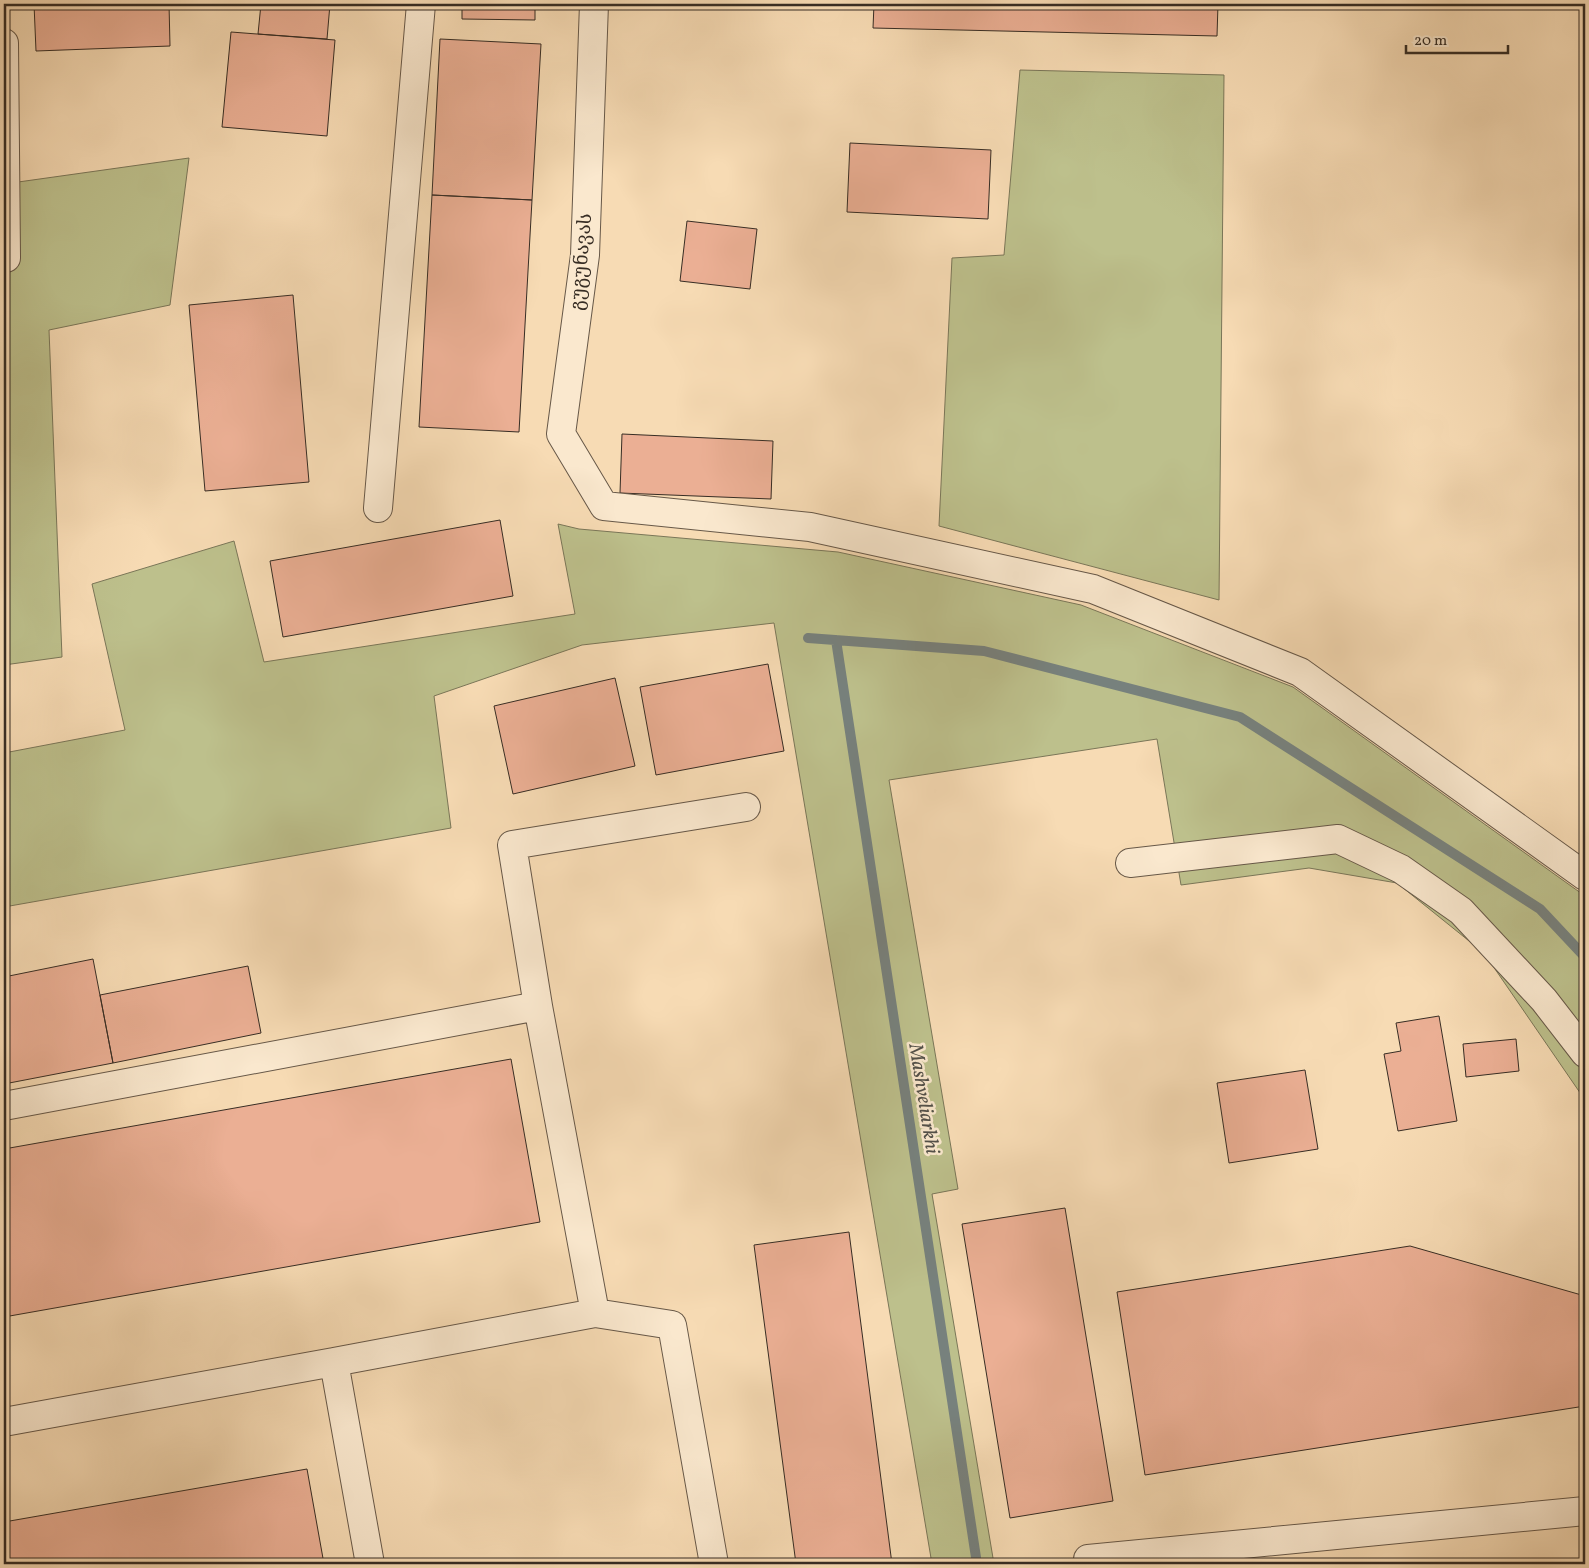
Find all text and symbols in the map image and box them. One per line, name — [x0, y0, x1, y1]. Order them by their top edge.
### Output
scale bar — [1406, 22, 1509, 54]
text: 20 m — [1414, 31, 1447, 52]
street label: გუგუნავას — [565, 212, 599, 312]
water label: Mashveliarkhi — [900, 1041, 946, 1157]

